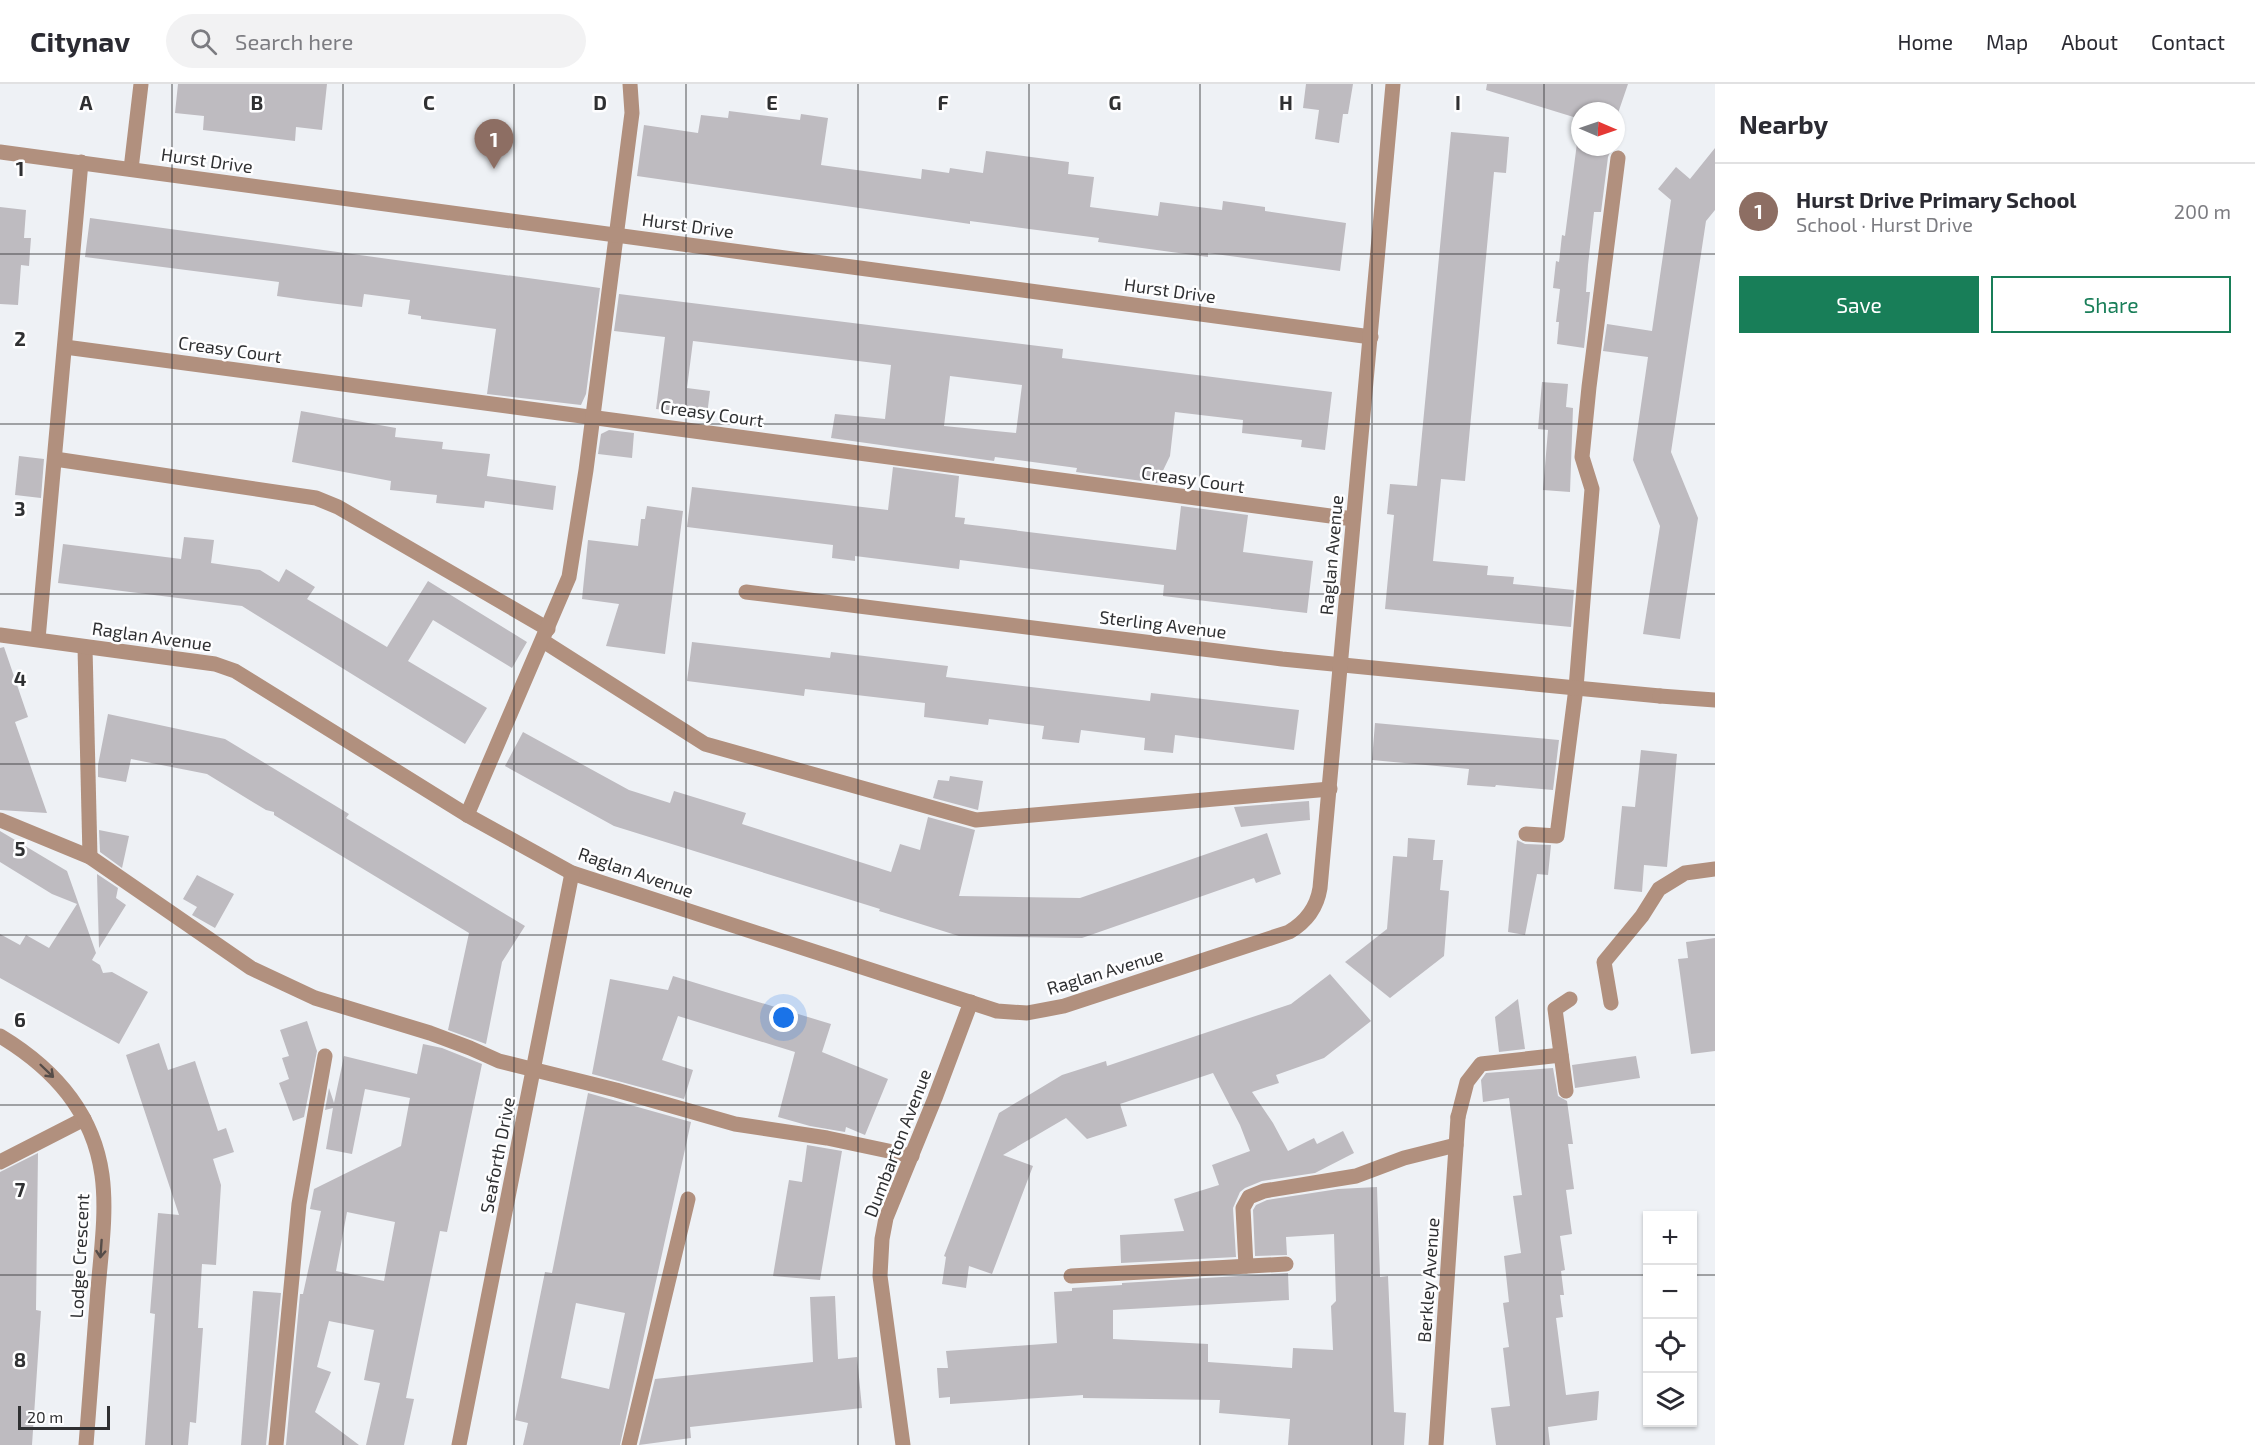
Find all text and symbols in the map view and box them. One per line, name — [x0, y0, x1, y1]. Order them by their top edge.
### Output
search box — [166, 14, 586, 68]
text: Citynav — [30, 24, 130, 58]
icon: search — [187, 25, 220, 58]
text: Search here — [235, 28, 353, 54]
text: Home — [1897, 29, 1953, 54]
text: Map — [1986, 29, 2028, 54]
text: About — [2061, 29, 2118, 54]
text: Contact — [2151, 29, 2225, 54]
text: A — [79, 90, 93, 114]
text: B — [251, 90, 263, 114]
text: C — [423, 90, 435, 114]
text: D — [593, 90, 607, 114]
text: E — [766, 90, 778, 114]
text: F — [937, 90, 949, 114]
text: G — [1109, 90, 1121, 114]
text: H — [1279, 90, 1293, 114]
text: I — [1455, 90, 1461, 114]
north arrow — [1571, 102, 1625, 156]
text: Nearby — [1739, 108, 1828, 139]
pin: 1 — [474, 120, 514, 169]
street label: Hurst Drive — [160, 143, 254, 177]
text: 1 — [16, 156, 24, 180]
text: Hurst Drive Primary School — [1796, 186, 2077, 212]
text: 1 — [1754, 199, 1763, 223]
text: 200 m — [2174, 199, 2231, 223]
street label: Hurst Drive — [641, 208, 735, 242]
text: School · Hurst Drive — [1796, 212, 1973, 236]
street label: Hurst Drive — [1123, 273, 1217, 307]
button: Save — [1739, 276, 1979, 333]
button: Share — [1991, 276, 2231, 333]
text: 2 — [14, 326, 26, 350]
street label: Creasy Court — [177, 331, 283, 367]
street label: Creasy Court — [659, 395, 765, 431]
street label: Creasy Court — [1140, 461, 1246, 497]
street label: Raglan Avenue — [1315, 494, 1347, 616]
text: 3 — [14, 496, 26, 520]
street label: Sterling Avenue — [1098, 605, 1228, 643]
street label: Raglan Avenue — [91, 617, 213, 655]
text: 4 — [14, 666, 27, 690]
text: 5 — [14, 836, 26, 860]
street label: Raglan Avenue — [575, 842, 697, 902]
street label: Raglan Avenue — [1044, 943, 1166, 999]
your location — [769, 1003, 798, 1032]
text: 6 — [14, 1007, 26, 1031]
one-way arrow — [39, 1063, 54, 1078]
street label: Dumbarton Avenue — [859, 1066, 935, 1220]
street label: Seaforth Drive — [475, 1095, 519, 1215]
text: 7 — [15, 1177, 26, 1201]
street label: Lodge Crescent — [65, 1193, 93, 1319]
map controls — [1643, 1211, 1697, 1427]
button: + — [1643, 1211, 1697, 1265]
street label: Berkley Avenue — [1413, 1217, 1443, 1343]
one-way arrow — [95, 1239, 106, 1259]
button: − — [1643, 1265, 1697, 1319]
button: locate — [1643, 1319, 1697, 1373]
text: 8 — [14, 1347, 26, 1371]
button: layers — [1643, 1373, 1697, 1427]
scale bar — [18, 1403, 110, 1430]
text: 20 m — [27, 1407, 63, 1426]

